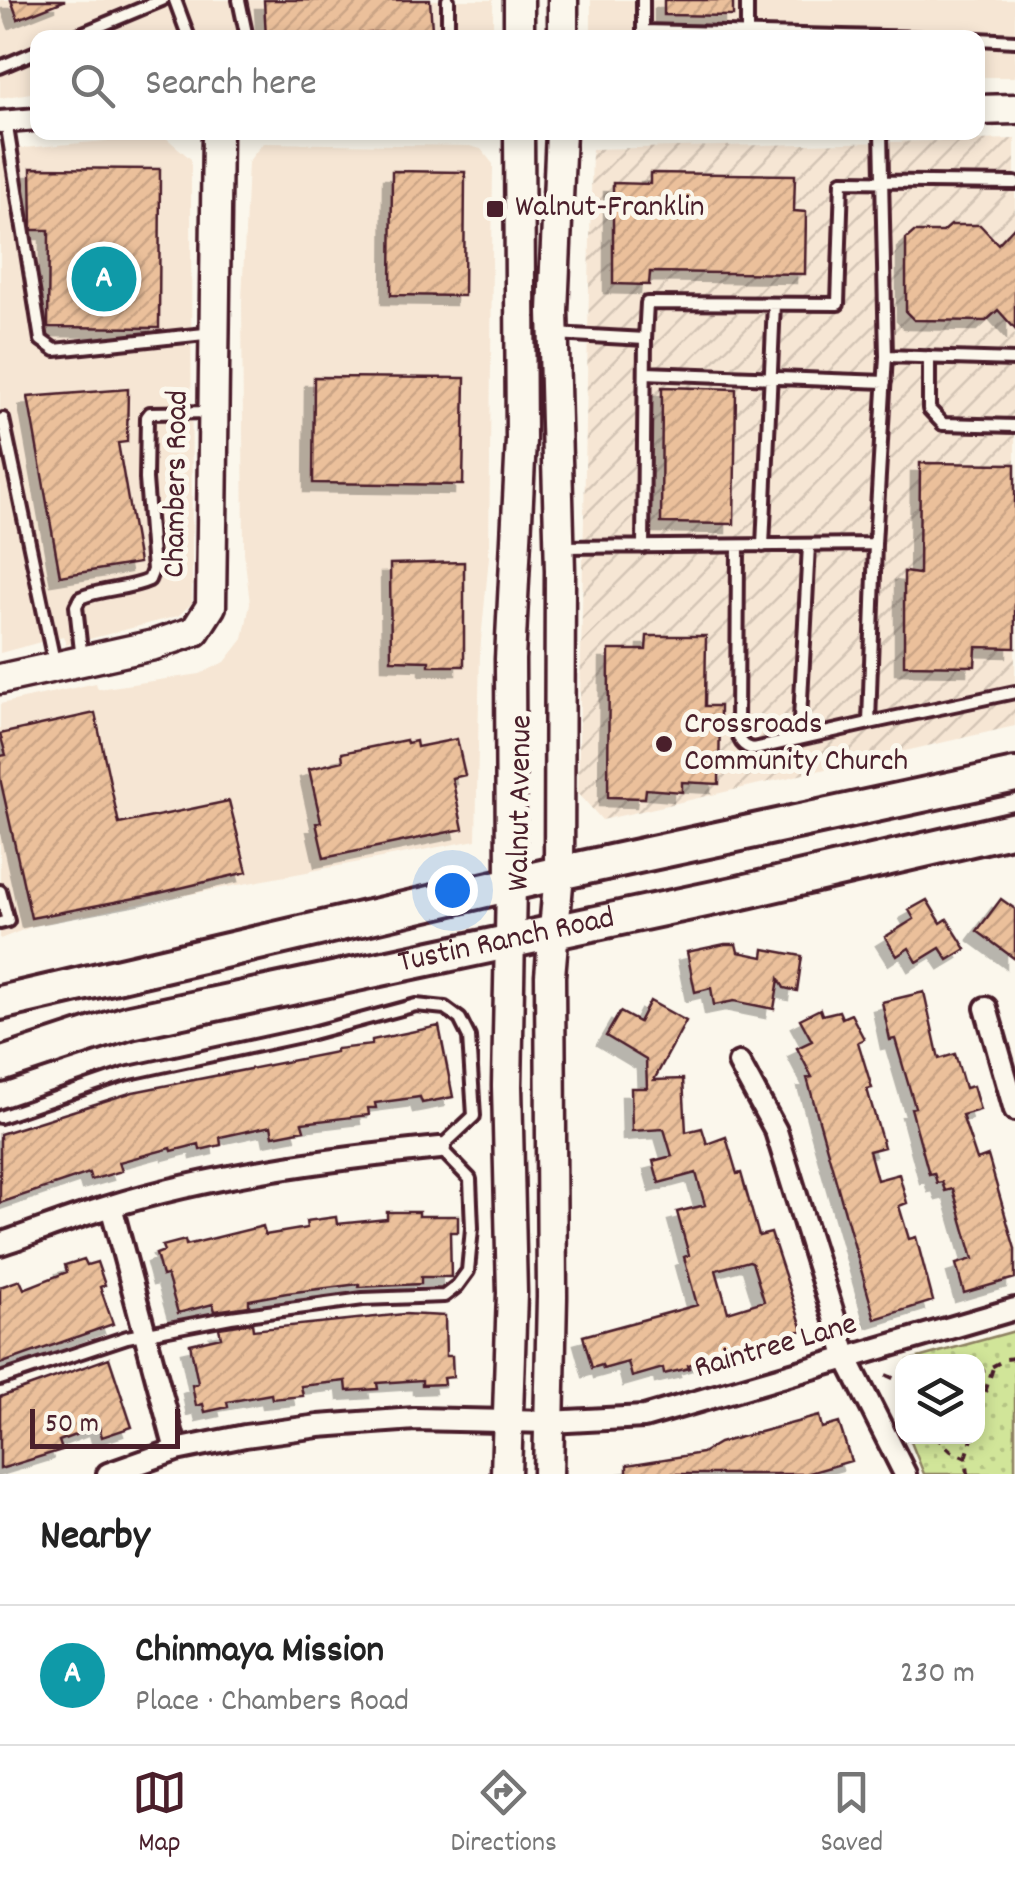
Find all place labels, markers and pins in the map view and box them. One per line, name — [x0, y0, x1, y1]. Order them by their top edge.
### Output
place label: Walnut-Franklin — [515, 186, 705, 232]
marker: Walnut-Franklin — [484, 198, 506, 220]
pin: A — [72, 242, 136, 316]
place label: Crossroads Community Church — [684, 703, 908, 786]
marker: Crossroads Community Church — [653, 733, 675, 755]

